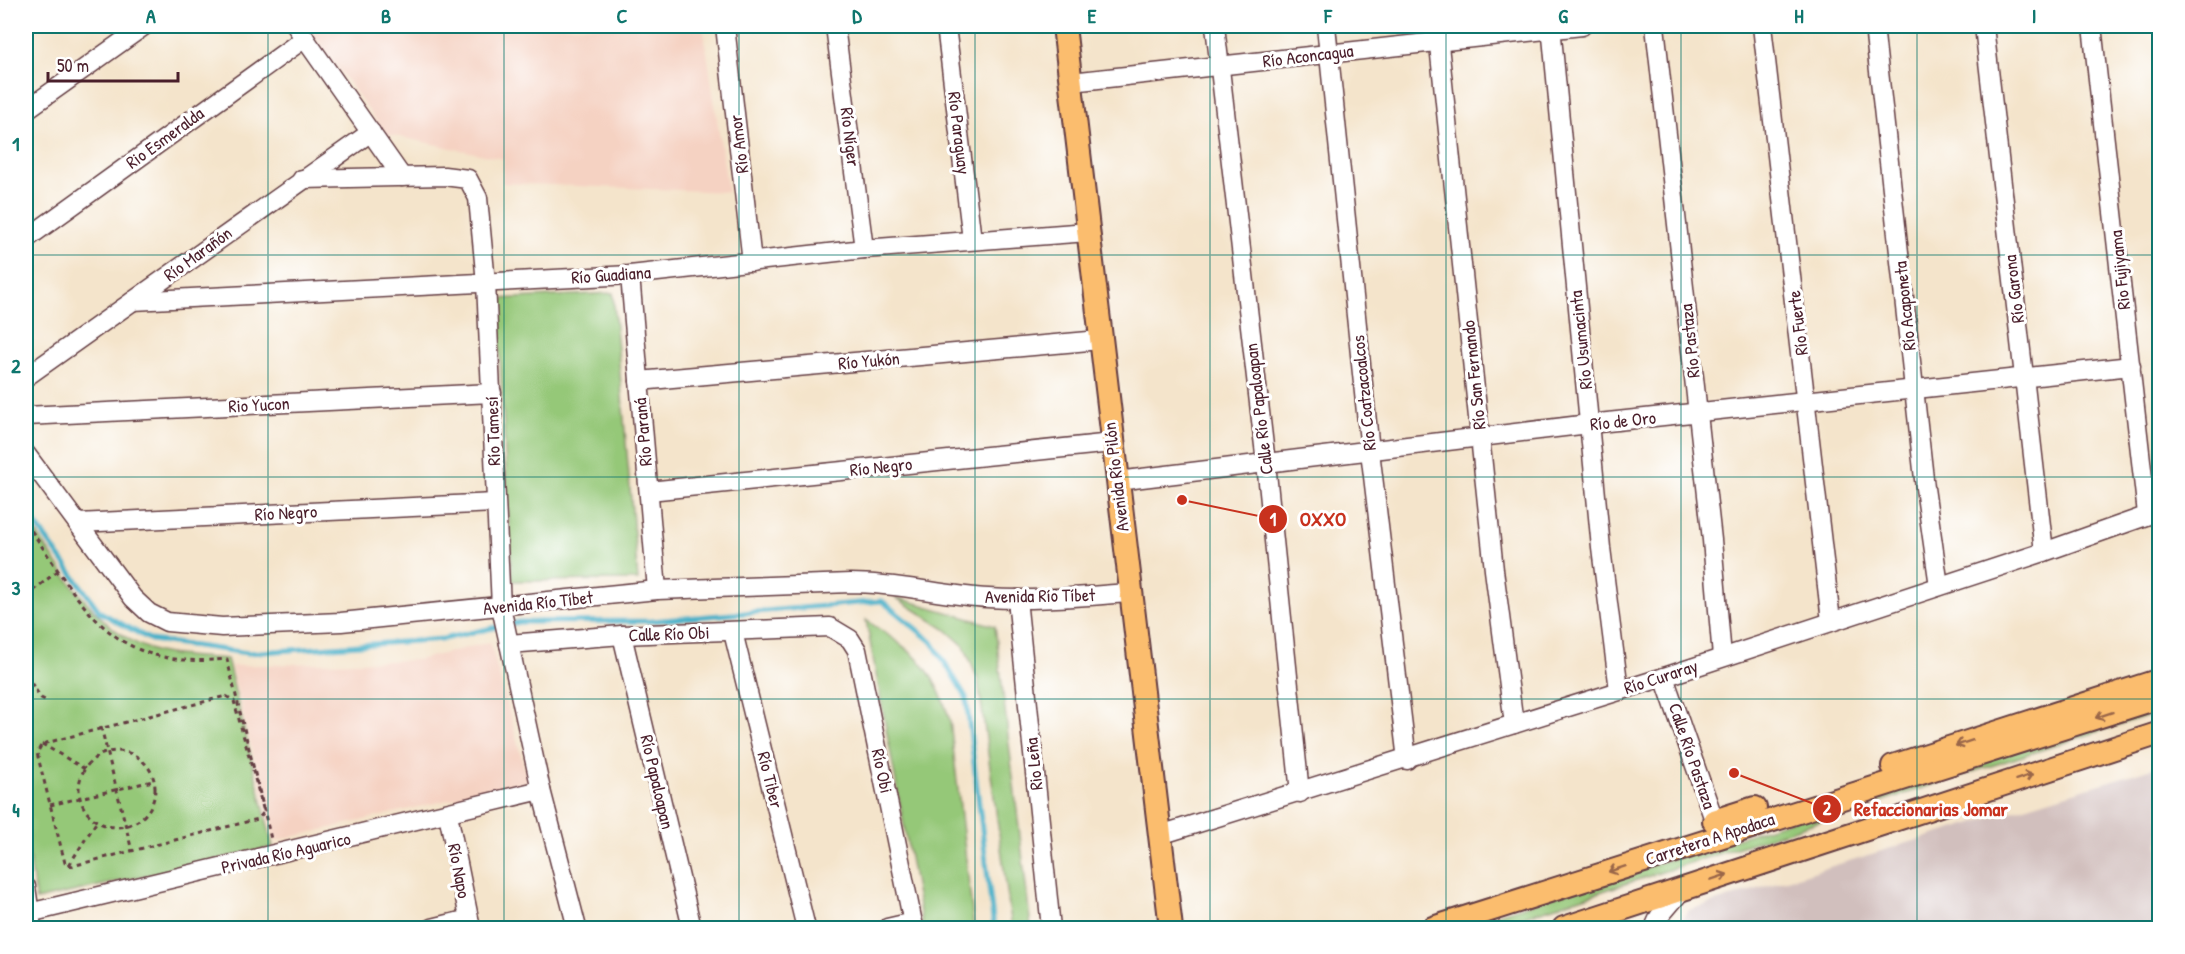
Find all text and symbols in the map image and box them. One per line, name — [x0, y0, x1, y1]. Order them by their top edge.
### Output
text: A — [146, 2, 156, 29]
text: B — [381, 2, 391, 29]
text: C — [617, 2, 628, 29]
text: D — [852, 2, 862, 29]
text: E — [1088, 2, 1097, 29]
text: F — [1323, 2, 1333, 29]
text: G — [1558, 2, 1568, 29]
text: H — [1794, 2, 1804, 29]
text: I — [2032, 2, 2036, 29]
street label: Río Aconcagua — [1261, 38, 1355, 73]
scale bar — [48, 45, 178, 83]
text: 50 m — [57, 53, 89, 78]
street label: Río Paraguay — [942, 90, 977, 176]
street label: Rio Esmeralda — [121, 101, 209, 174]
street label: Río Níger — [834, 106, 867, 168]
street label: Río Amor — [723, 113, 754, 175]
text: 1 — [12, 130, 20, 157]
street label: Río Marañón — [158, 220, 237, 287]
street label: Rio Fujiyama — [2103, 229, 2136, 311]
street label: Río Garona — [1997, 253, 2030, 325]
street label: Río Guadiana — [570, 259, 652, 290]
street label: Río Acaponeta — [1887, 260, 1922, 352]
street label: Río Usumacinta — [1563, 289, 1598, 391]
street label: Río Fuerte — [1781, 289, 1814, 357]
street label: Río Pastaza — [1673, 303, 1706, 379]
street label: Río San Fernando — [1455, 319, 1492, 431]
street label: Río Coatzacoalcos — [1345, 334, 1382, 452]
street label: Calle Río Papaloapan — [1238, 342, 1279, 476]
street label: Río Yukón — [837, 345, 901, 376]
text: 2 — [11, 352, 21, 379]
street label: Rio Yucon — [228, 390, 290, 419]
street label: Río Tamesí — [479, 396, 506, 466]
street label: Río Paraná — [627, 397, 658, 467]
street label: Río de Oro — [1589, 405, 1657, 436]
street label: Avenida Río Pilón — [1096, 421, 1135, 533]
street label: Río Negro — [849, 451, 913, 482]
street label: Río Negro — [254, 498, 318, 527]
callout: OXXO — [1258, 500, 1358, 538]
text: OXXO — [1300, 505, 1346, 532]
text: 1 — [1270, 507, 1277, 532]
text: 3 — [12, 574, 21, 601]
street label: Avenida Río Tíbet — [985, 582, 1096, 609]
street label: Avenida Río Tíbet — [482, 584, 595, 621]
street label: Calle Río Obi — [628, 620, 710, 647]
street label: Río Curaray — [1621, 653, 1701, 700]
street label: Calle Río Pastaza — [1663, 700, 1722, 812]
one-way arrow — [2095, 710, 2114, 721]
street label: Río Papaloapan — [635, 732, 680, 832]
street label: Rio Leña — [1018, 737, 1049, 792]
one-way arrow — [1955, 738, 1974, 749]
street label: Río Obi — [866, 746, 899, 796]
street label: Río Tiber — [751, 749, 790, 811]
one-way arrow — [2014, 771, 2033, 782]
callout: Refaccionarias Jomar — [1812, 790, 2020, 828]
text: Refaccionarias Jomar — [1854, 795, 2008, 822]
text: 4 — [12, 796, 20, 823]
text: 2 — [1823, 796, 1832, 821]
street label: Carretera A Apodaca — [1642, 806, 1778, 871]
street label: Privada Río Aguarico — [219, 825, 353, 880]
street label: Río Napo — [442, 841, 477, 900]
one-way arrow — [1608, 864, 1627, 875]
one-way arrow — [1709, 871, 1728, 882]

